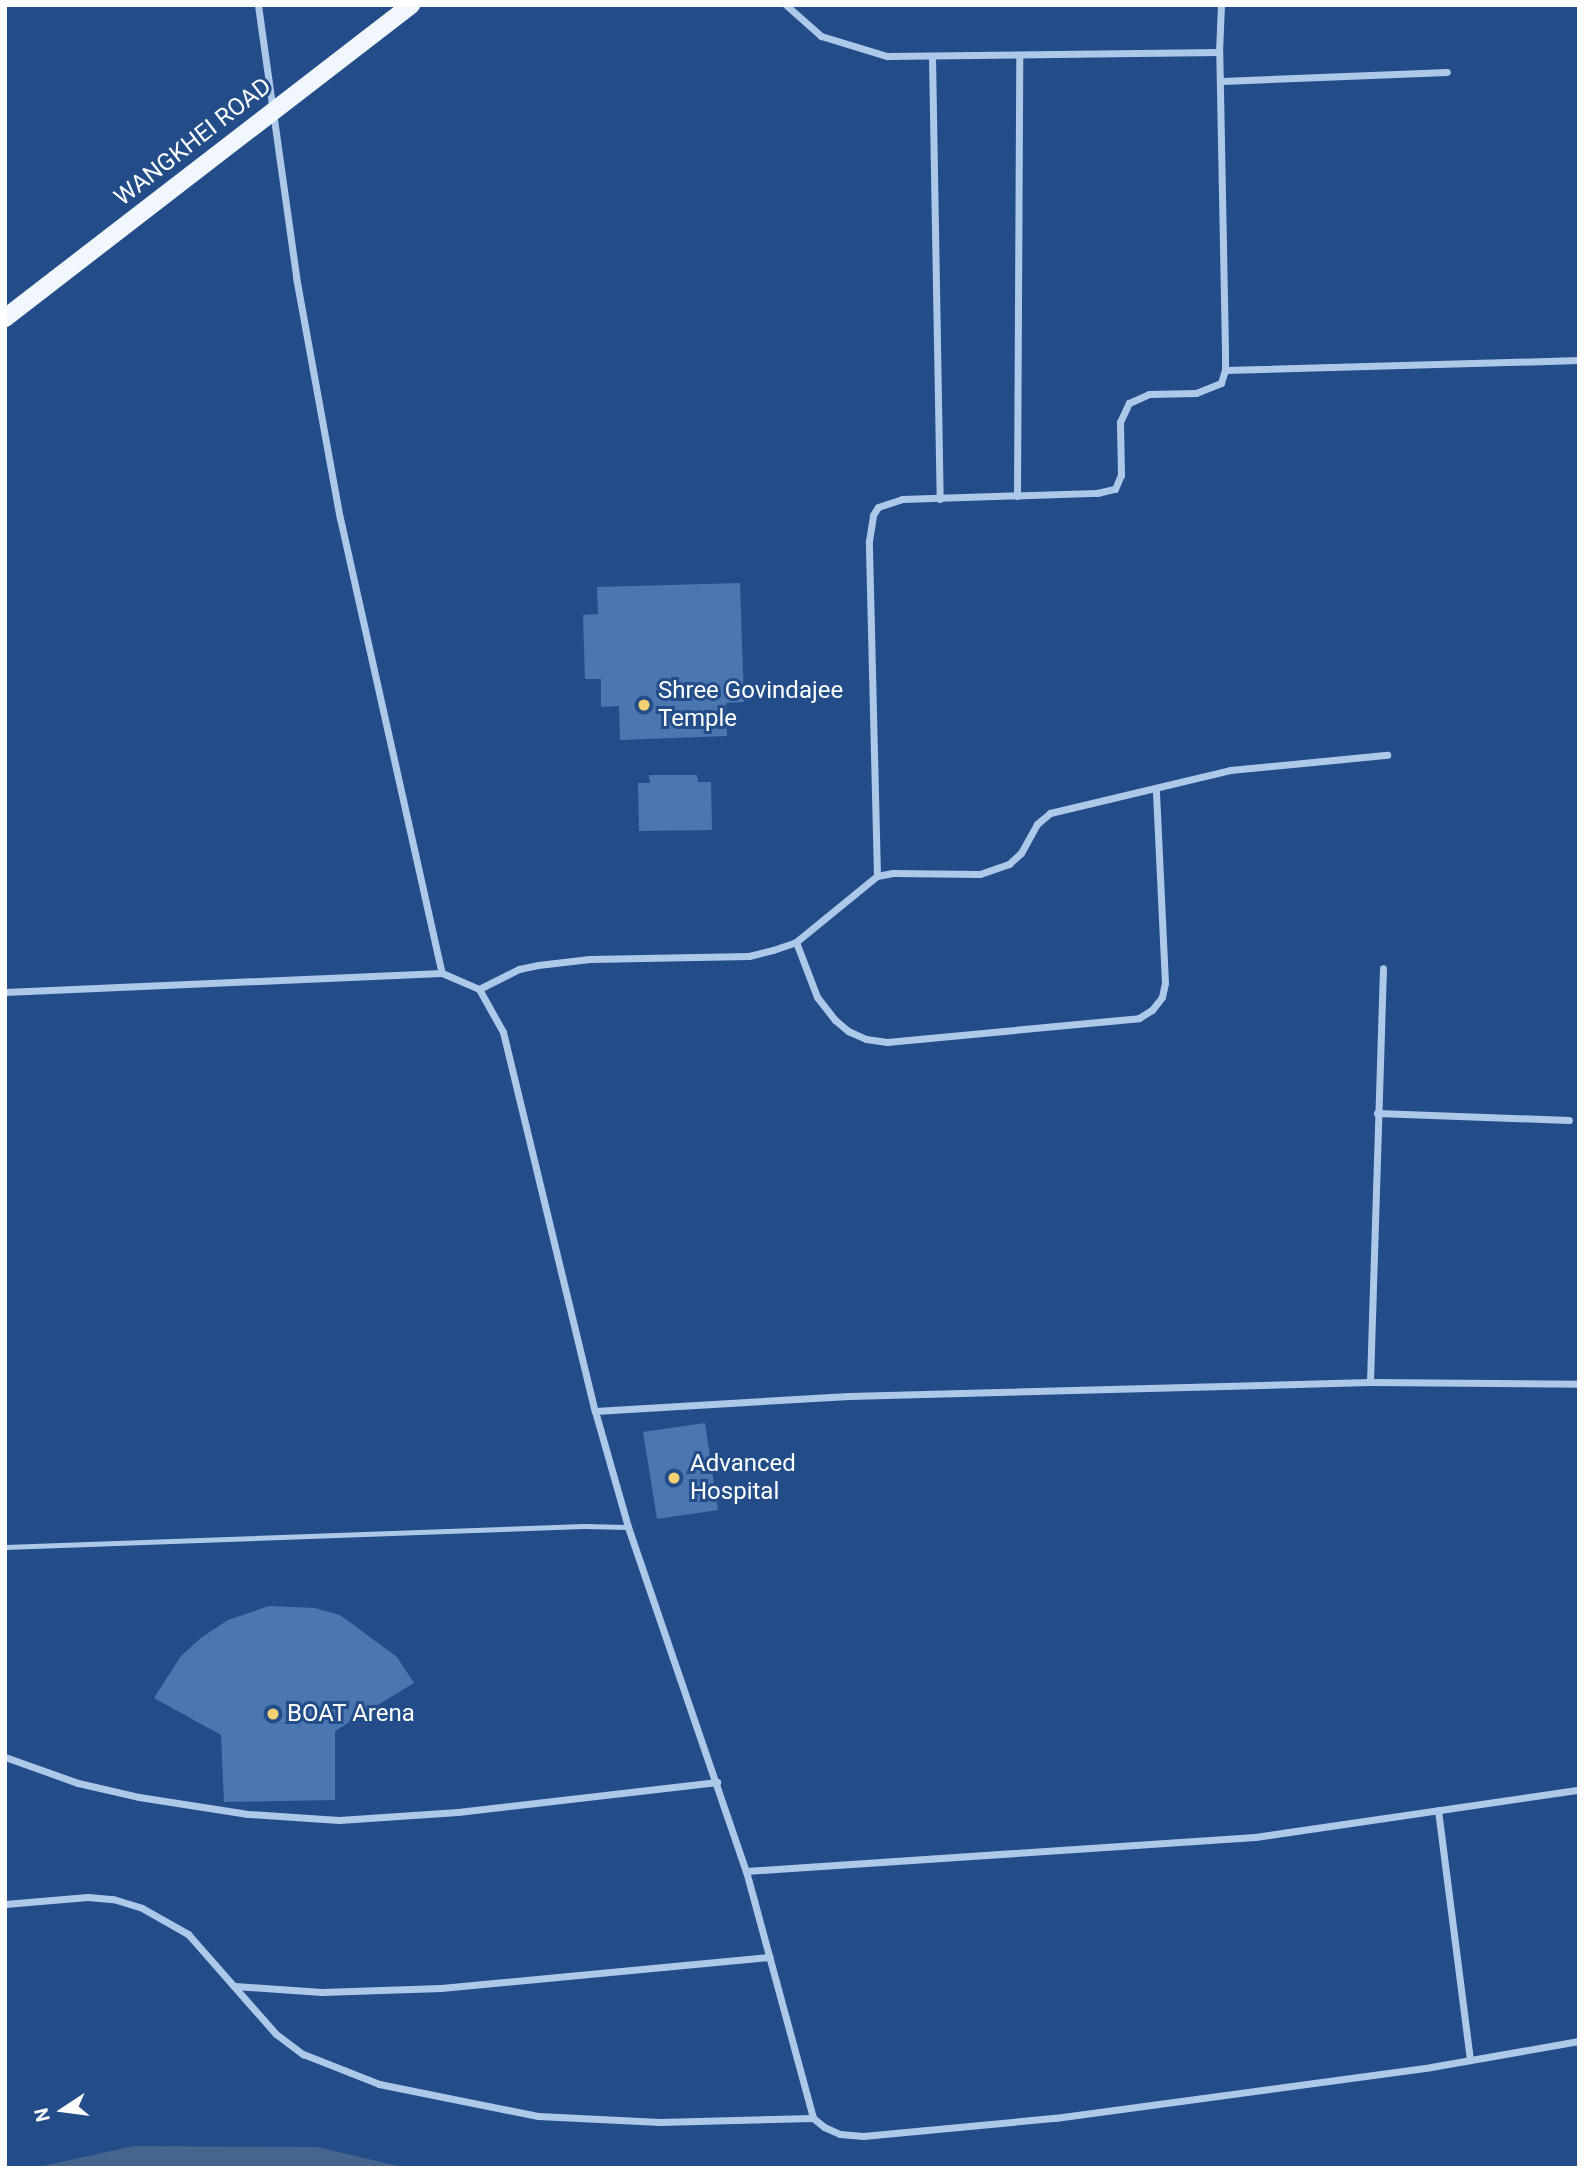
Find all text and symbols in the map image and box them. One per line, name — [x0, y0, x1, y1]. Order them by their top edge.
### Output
street label: WANGKHEI ROAD — [109, 72, 277, 212]
place label: Shree Govindajee Temple — [658, 677, 843, 733]
marker: Shree Govindajee Temple — [636, 697, 652, 713]
place label: Advanced Hospital — [690, 1450, 796, 1506]
marker: Advanced Hospital — [664, 1468, 684, 1488]
place label: BOAT Arena — [287, 1700, 415, 1728]
marker: BOAT Arena — [265, 1706, 281, 1722]
north arrow — [28, 2075, 98, 2145]
text: N — [29, 2106, 55, 2124]

